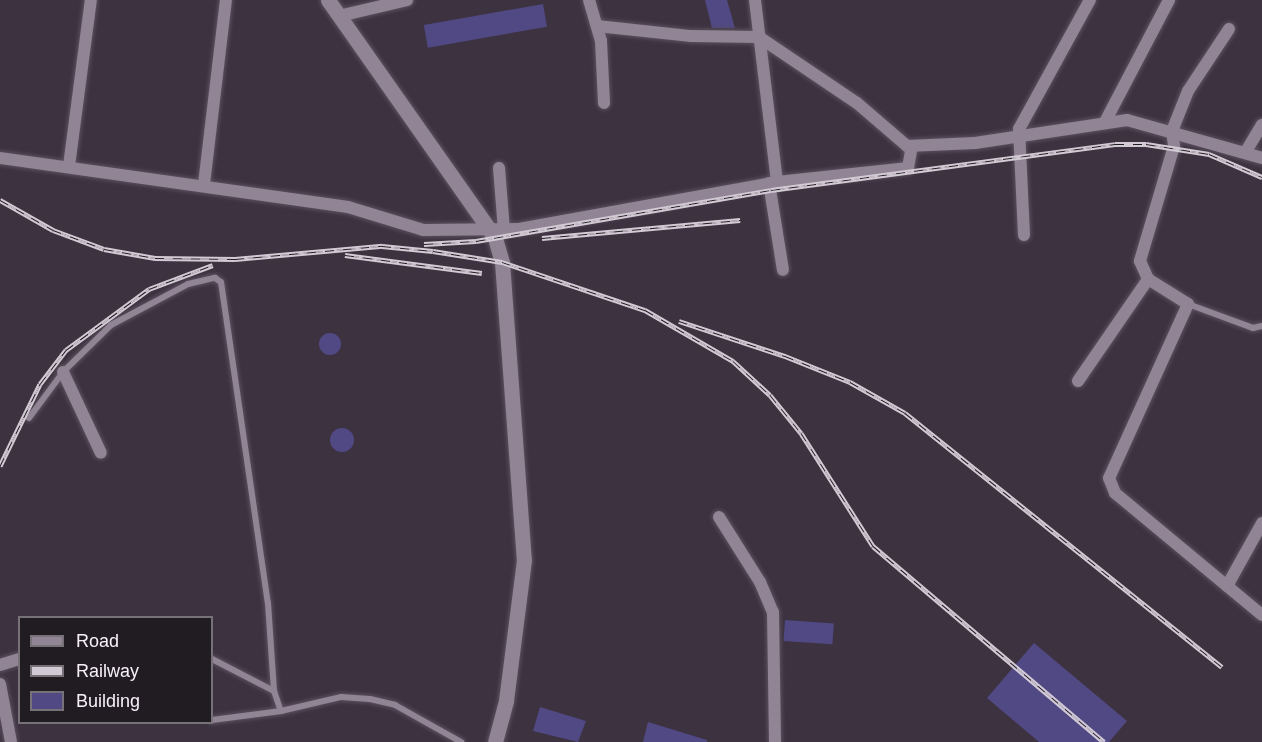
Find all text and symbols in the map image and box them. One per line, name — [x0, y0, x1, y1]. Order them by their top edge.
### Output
legend — [18, 616, 213, 724]
text: Road — [76, 631, 119, 651]
text: Railway — [76, 661, 139, 681]
text: Building — [76, 691, 140, 711]

